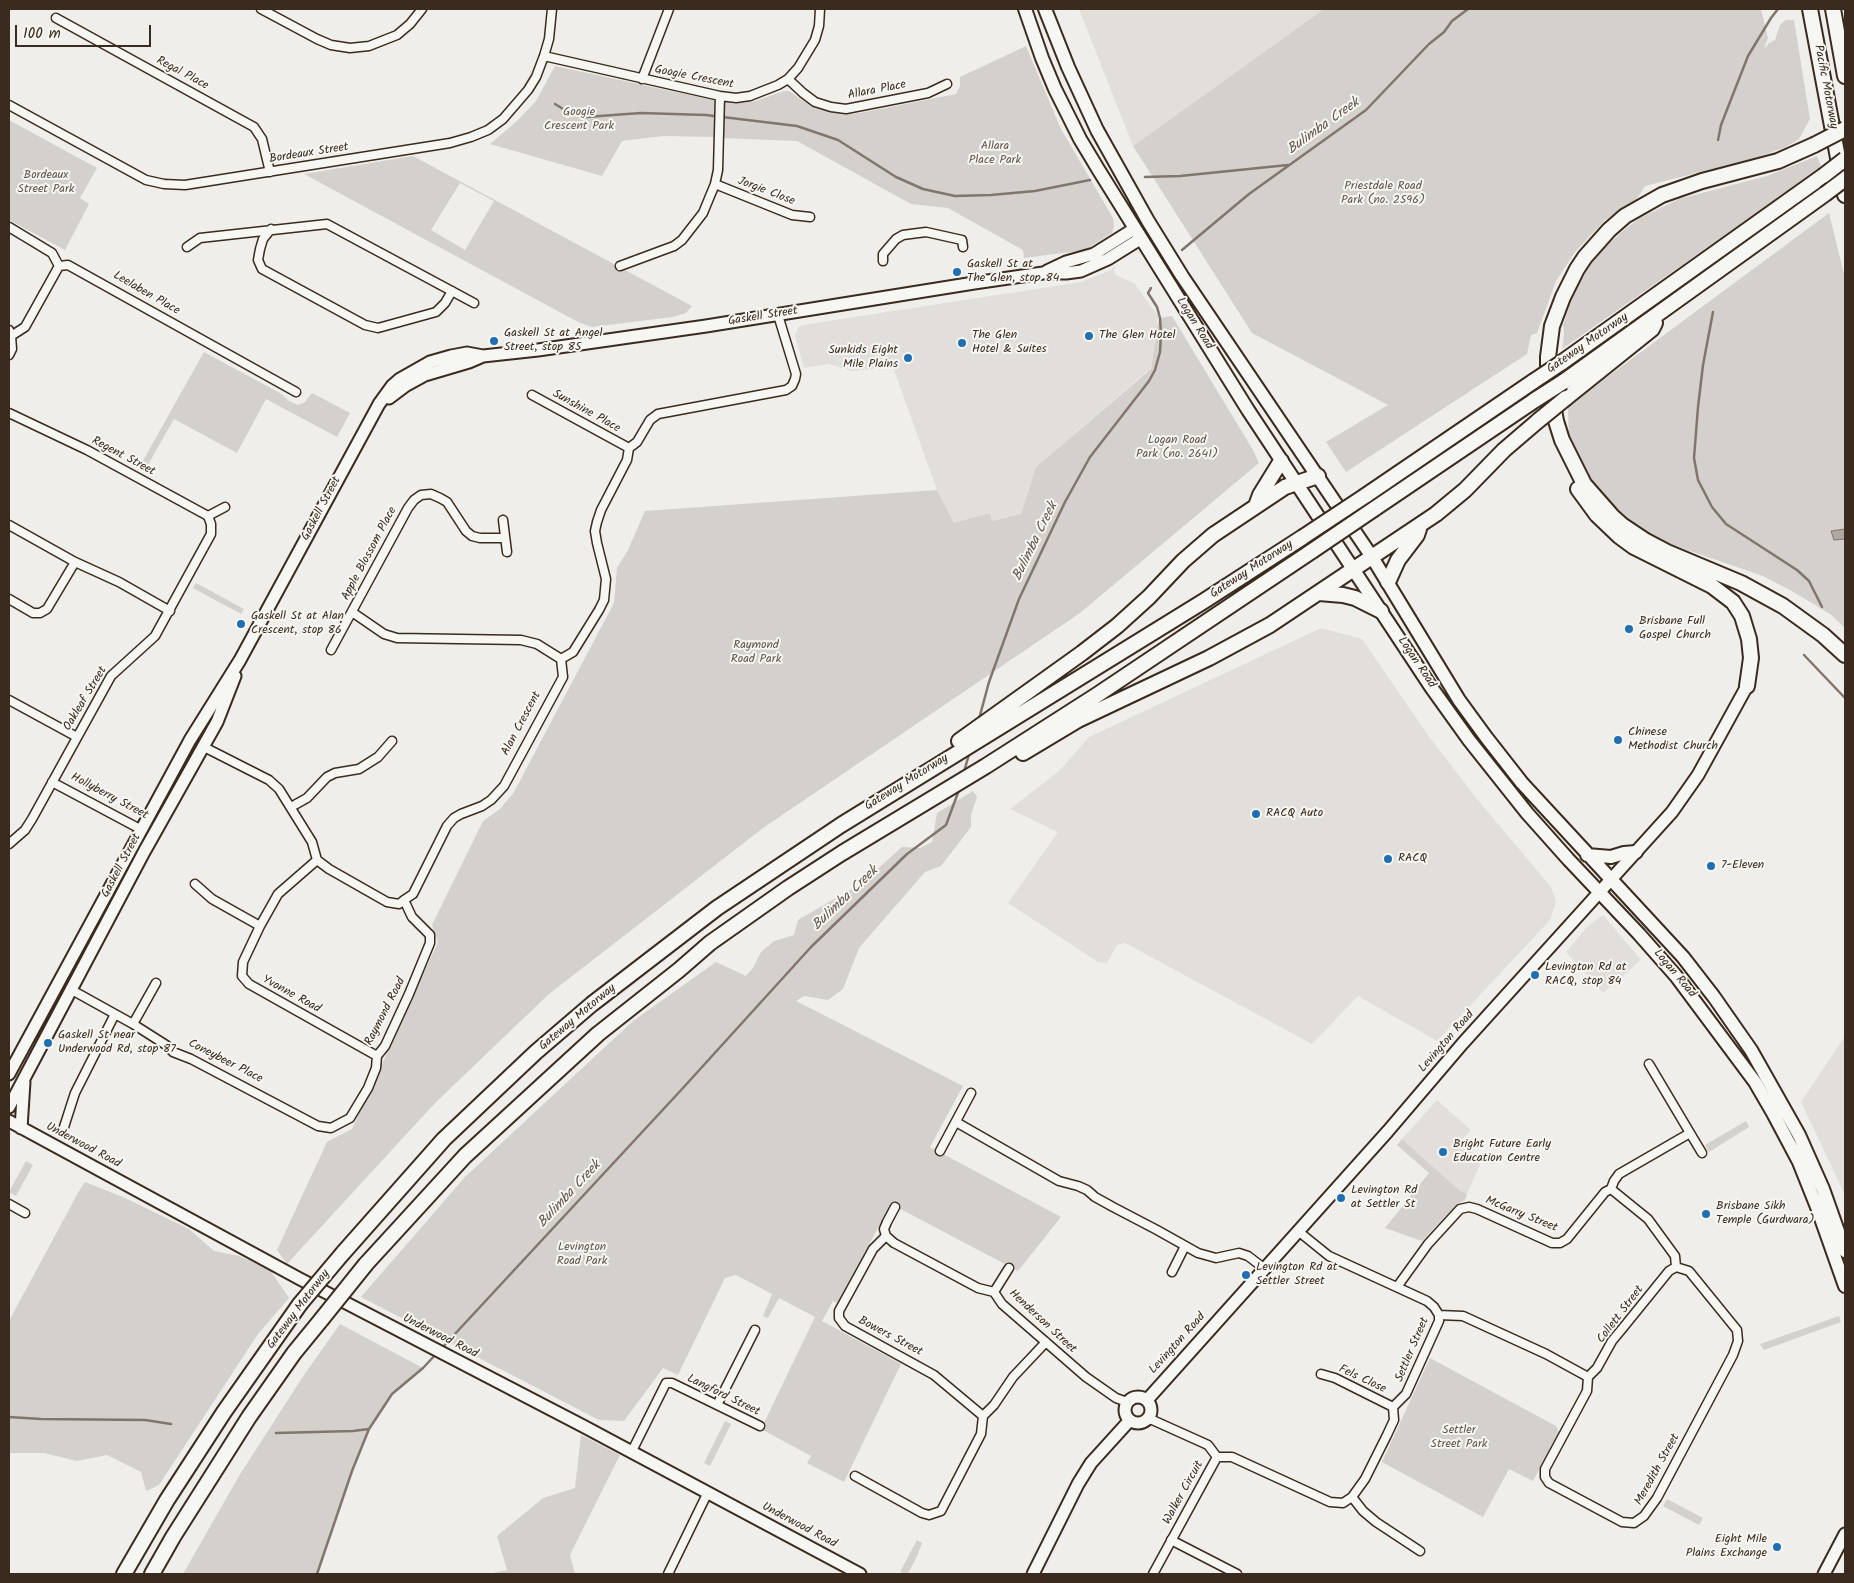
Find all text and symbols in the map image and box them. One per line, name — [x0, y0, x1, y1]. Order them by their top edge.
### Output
scale bar — [18, 15, 154, 47]
text: 100 m — [23, 22, 61, 46]
street label: Pacific Motorway — [1810, 44, 1840, 130]
street label: Regal Place — [153, 54, 211, 94]
street label: Googie Crescent — [653, 63, 735, 93]
street label: Allara Place — [847, 78, 907, 104]
water label: Bulimba Creek — [1285, 95, 1363, 159]
park label: Googie Crescent Park — [544, 106, 614, 134]
park label: Allara Place Park — [969, 140, 1021, 168]
street label: Bordeaux Street — [268, 141, 350, 167]
park label: Bordeaux Street Park — [18, 169, 74, 197]
street label: Jorgie Close — [735, 175, 797, 209]
park label: Priestdale Road Park (no. 2596) — [1341, 180, 1425, 208]
place label: Gaskell St at The Glen, stop 84 — [967, 258, 1059, 286]
marker: Gaskell St at The Glen, stop 84 — [951, 266, 963, 278]
street label: Leelaben Place — [110, 269, 182, 319]
street label: Logan Road — [1172, 295, 1216, 353]
street label: Gaskell Street — [727, 304, 799, 330]
street label: Gateway Motorway — [1545, 311, 1631, 377]
place label: Gaskell St at Angel Street, stop 85 — [504, 327, 602, 355]
place label: The Glen Hotel & Suites — [972, 329, 1047, 357]
place label: The Glen Hotel — [1099, 329, 1175, 343]
marker: The Glen Hotel — [1083, 330, 1095, 342]
marker: Gaskell St at Angel Street, stop 85 — [488, 335, 500, 347]
marker: The Glen Hotel & Suites — [956, 337, 968, 349]
place label: Sunkids Eight Mile Plains — [828, 344, 898, 372]
marker: Sunkids Eight Mile Plains — [902, 352, 914, 364]
street label: Sunshine Place — [550, 387, 622, 437]
street label: Regent Street — [89, 434, 157, 480]
park label: Logan Road Park (no. 2641) — [1136, 434, 1218, 462]
street label: Gaskell Street — [299, 475, 345, 543]
water label: Bulimba Creek — [1010, 500, 1062, 584]
street label: Apple Blossom Place — [339, 505, 401, 603]
street label: Gateway Motorway — [1208, 538, 1296, 602]
place label: Gaskell St at Alan Crescent, stop 86 — [251, 610, 344, 638]
place label: Brisbane Full Gospel Church — [1639, 615, 1711, 643]
marker: Gaskell St at Alan Crescent, stop 86 — [235, 618, 247, 630]
marker: Brisbane Full Gospel Church — [1623, 623, 1635, 635]
street label: Logan Road — [1394, 635, 1438, 691]
park label: Raymond Road Park — [731, 639, 781, 667]
street label: Oakleaf Street — [61, 664, 111, 734]
street label: Alan Crescent — [499, 689, 545, 759]
place label: Chinese Methodist Church — [1628, 726, 1718, 754]
marker: Chinese Methodist Church — [1612, 734, 1624, 746]
street label: Gateway Motorway — [863, 752, 951, 814]
street label: Hollyberry Street — [68, 771, 150, 823]
place label: RACQ Auto — [1266, 807, 1323, 821]
marker: RACQ Auto — [1250, 808, 1262, 820]
street label: Gaskell Street — [99, 832, 145, 900]
place label: RACQ — [1398, 852, 1427, 866]
marker: RACQ — [1382, 853, 1394, 865]
place label: 7-Eleven — [1721, 859, 1764, 873]
marker: 7-Eleven — [1705, 860, 1717, 872]
water label: Bulimba Creek — [809, 863, 883, 935]
street label: Logan Road — [1650, 947, 1698, 1001]
place label: Levington Rd at RACQ, stop 84 — [1545, 961, 1626, 989]
marker: Levington Rd at RACQ, stop 84 — [1529, 969, 1541, 981]
street label: Yvonne Road — [259, 973, 323, 1017]
street label: Raymond Road — [363, 976, 409, 1048]
street label: Gateway Motorway — [537, 982, 619, 1054]
street label: Levington Road — [1416, 1008, 1478, 1076]
place label: Gaskell St near Underwood Rd, stop 87 — [58, 1029, 176, 1057]
marker: Gaskell St near Underwood Rd, stop 87 — [42, 1037, 54, 1049]
street label: Coneybeer Place — [185, 1037, 265, 1087]
street label: Underwood Road — [43, 1120, 123, 1172]
place label: Bright Future Early Education Centre — [1453, 1138, 1551, 1166]
marker: Bright Future Early Education Centre — [1437, 1146, 1449, 1158]
water label: Bulimba Creek — [535, 1158, 605, 1232]
place label: Levington Rd at Settler St — [1351, 1184, 1417, 1212]
marker: Levington Rd at Settler St — [1335, 1192, 1347, 1204]
street label: McGarry Street — [1483, 1194, 1559, 1236]
place label: Brisbane Sikh Temple (Gurdwara) — [1716, 1200, 1814, 1228]
marker: Brisbane Sikh Temple (Gurdwara) — [1700, 1208, 1712, 1220]
park label: Levington Road Park — [557, 1241, 607, 1269]
place label: Levington Rd at Settler Street — [1256, 1261, 1337, 1289]
street label: Gateway Motorway — [265, 1268, 333, 1352]
marker: Levington Rd at Settler Street — [1240, 1269, 1252, 1281]
street label: Collett Street — [1595, 1283, 1647, 1347]
street label: Henderson Street — [1005, 1287, 1079, 1357]
street label: Levington Road — [1147, 1310, 1209, 1378]
street label: Underwood Road — [400, 1312, 480, 1362]
street label: Bowers Street — [855, 1314, 925, 1360]
street label: Settler Street — [1393, 1316, 1433, 1384]
street label: Fels Close — [1336, 1363, 1388, 1397]
street label: Langford Street — [684, 1372, 762, 1420]
park label: Settler Street Park — [1431, 1424, 1487, 1452]
street label: Meredith Street — [1632, 1432, 1684, 1508]
street label: Walker Circuit — [1161, 1459, 1207, 1527]
street label: Underwood Road — [759, 1500, 839, 1552]
place label: Eight Mile Plains Exchange — [1686, 1533, 1767, 1561]
marker: Eight Mile Plains Exchange — [1771, 1541, 1783, 1553]

